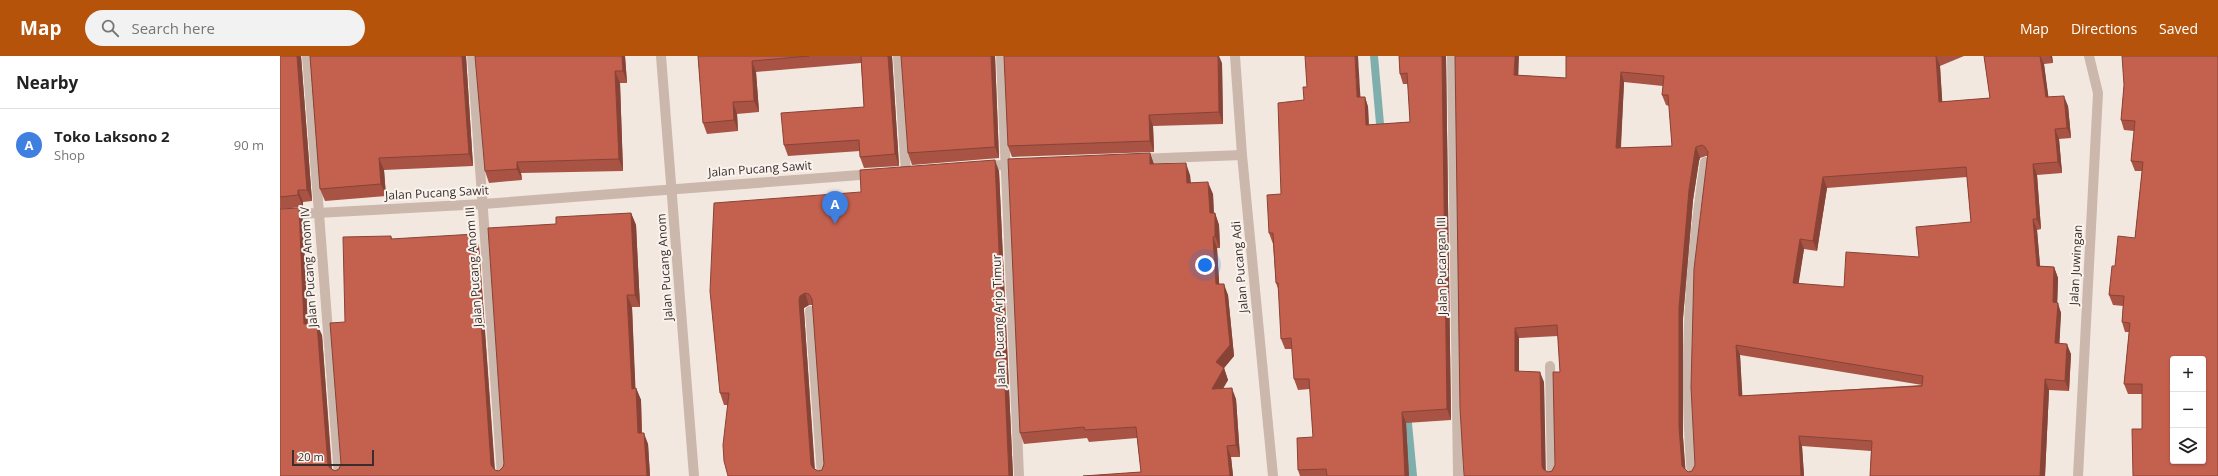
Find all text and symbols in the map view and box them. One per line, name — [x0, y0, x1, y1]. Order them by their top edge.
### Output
search box — [85, 10, 365, 46]
text: Map — [20, 15, 61, 41]
icon: search — [99, 17, 121, 39]
text: Search here — [131, 18, 215, 38]
text: Map — [2020, 19, 2049, 38]
text: Directions — [2071, 19, 2137, 38]
text: Saved — [2159, 19, 2198, 38]
text: Nearby — [16, 71, 78, 94]
text: Toko Laksono 2 — [54, 126, 170, 146]
text: A — [25, 136, 33, 154]
text: 90 m — [234, 136, 264, 154]
text: Shop — [54, 146, 85, 164]
street label: Jalan Pucang Sawit — [707, 156, 812, 181]
street label: Jalan Pucang Sawit — [384, 181, 489, 204]
pin: A — [822, 191, 848, 224]
street label: Jalan Pucang Anom IV — [296, 205, 321, 329]
street label: Jalan Pucang Anom III — [461, 206, 486, 329]
street label: Jalan Pucang Anom — [652, 213, 677, 322]
street label: Jalan Pucangan III — [1432, 217, 1451, 316]
street label: Jalan Pucang Adi — [1227, 220, 1252, 315]
street label: Jalan Juwingan — [2065, 224, 2086, 307]
street label: Jalan Pucang Arjo Timur — [988, 254, 1009, 389]
your location — [1195, 255, 1215, 275]
map controls — [2170, 356, 2206, 464]
button: + — [2170, 356, 2206, 392]
button: − — [2170, 392, 2206, 428]
button: layers — [2170, 428, 2206, 464]
scale bar — [292, 448, 374, 467]
text: 20 m — [298, 449, 324, 464]

